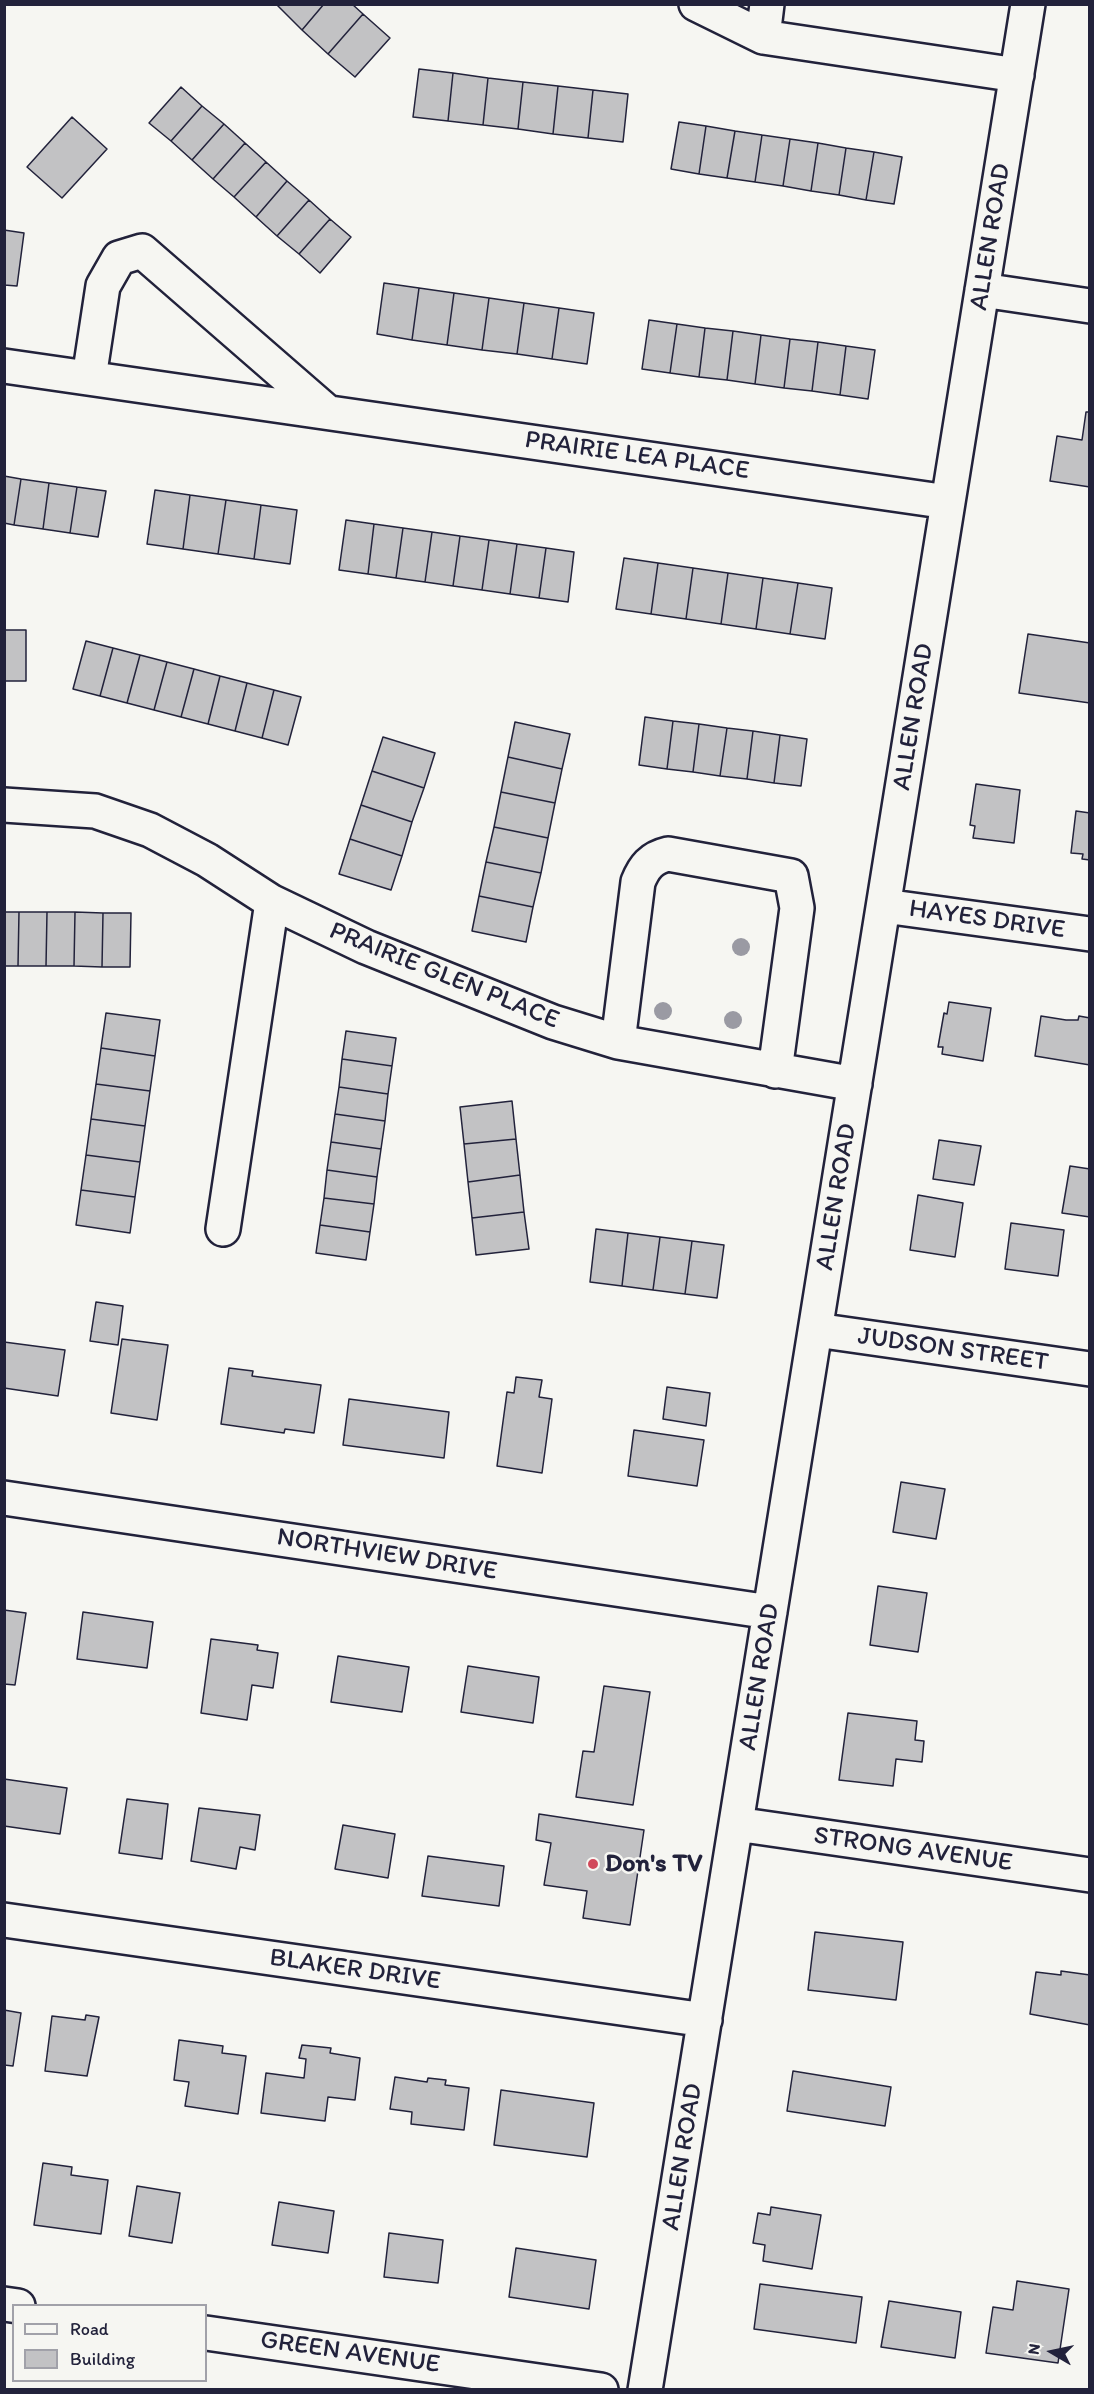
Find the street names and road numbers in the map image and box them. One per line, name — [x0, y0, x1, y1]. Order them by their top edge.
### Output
street label: ALLEN ROAD — [964, 161, 1018, 313]
street label: PRAIRIE LEA PLACE — [523, 425, 751, 487]
street label: ALLEN ROAD — [887, 641, 941, 793]
street label: HAYES DRIVE — [907, 894, 1067, 946]
street label: PRAIRIE GLEN PLACE — [325, 916, 563, 1036]
street label: ALLEN ROAD — [810, 1121, 864, 1273]
street label: JUDSON STREET — [856, 1321, 1050, 1379]
street label: NORTHVIEW DRIVE — [275, 1522, 499, 1588]
street label: ALLEN ROAD — [733, 1601, 787, 1753]
street label: STRONG AVENUE — [812, 1821, 1014, 1879]
street label: BLAKER DRIVE — [268, 1943, 442, 1997]
street label: ALLEN ROAD — [656, 2081, 710, 2233]
street label: GREEN AVENUE — [258, 2325, 442, 2381]

